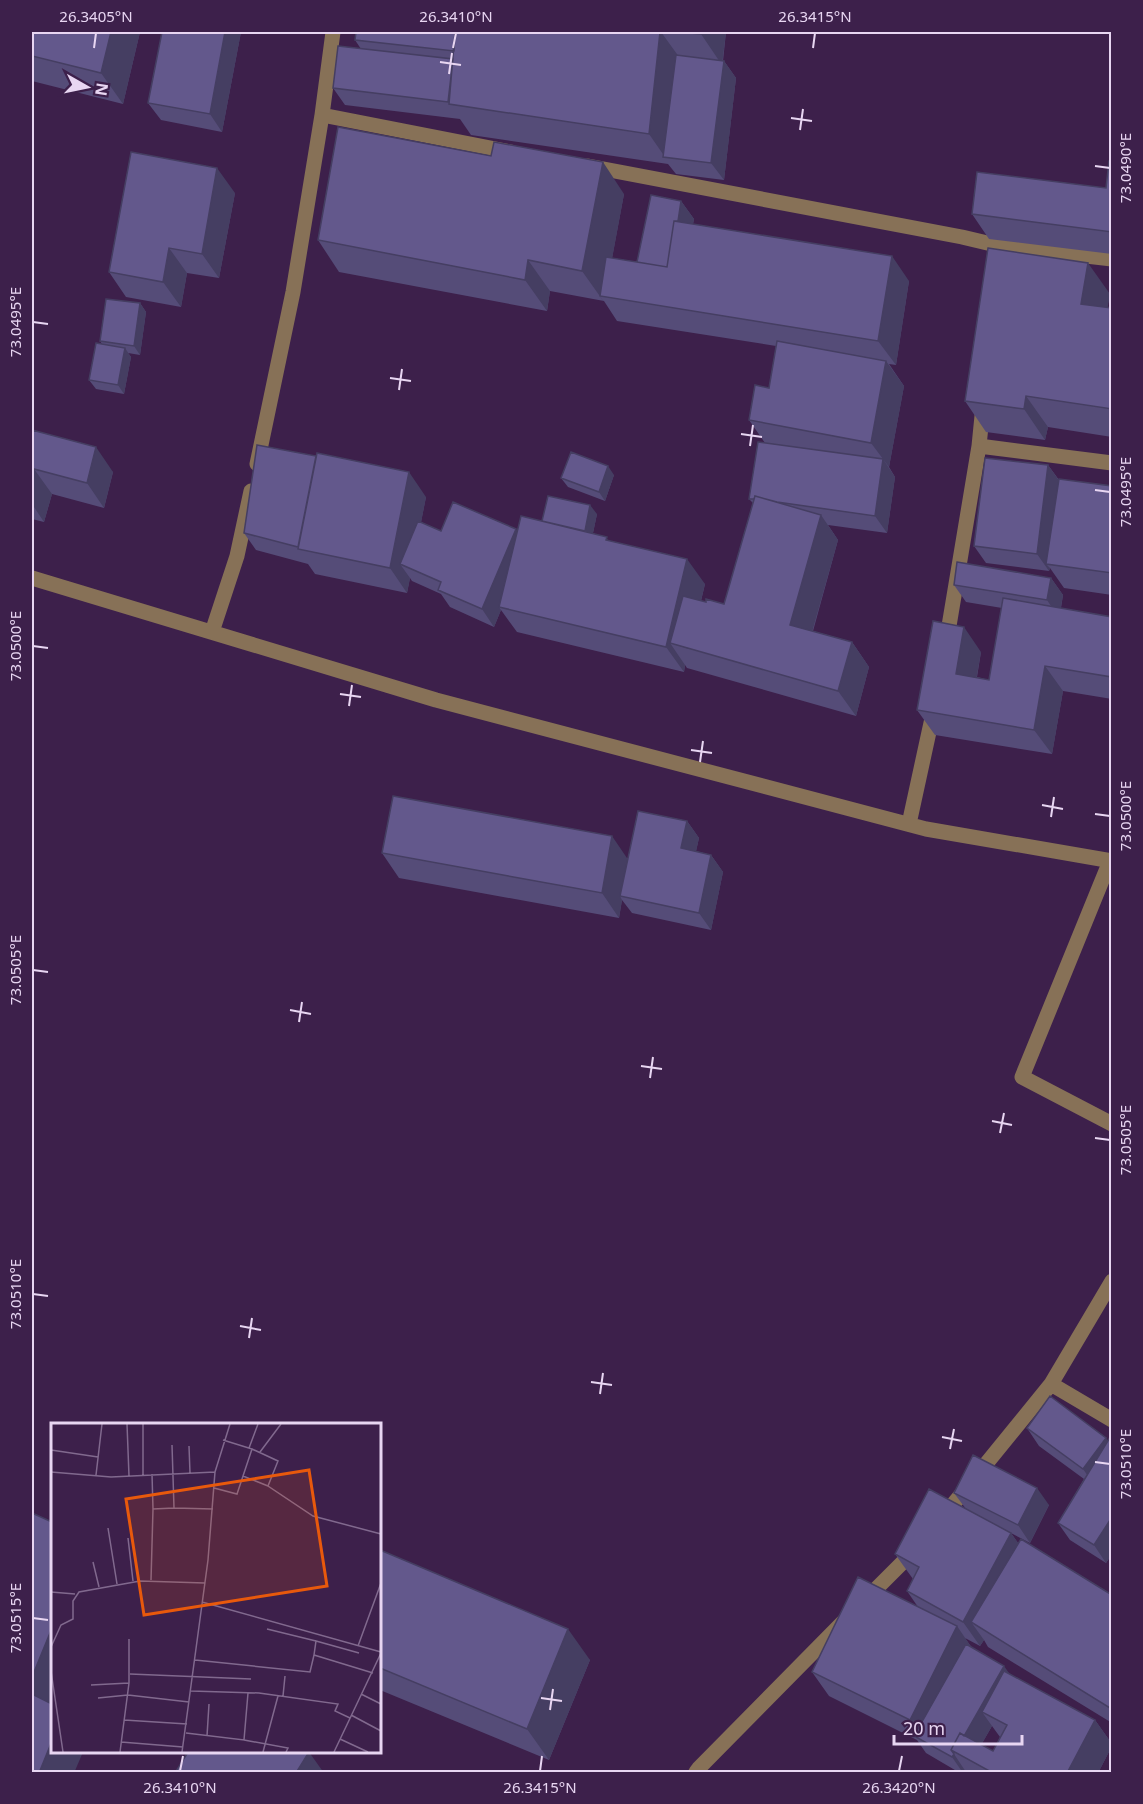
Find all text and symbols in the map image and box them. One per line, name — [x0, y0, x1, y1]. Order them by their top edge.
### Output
text: 26.3405°N — [59, 6, 133, 26]
text: 26.3410°N — [419, 6, 493, 26]
text: 26.3415°N — [778, 6, 852, 26]
north arrow — [57, 57, 117, 117]
text: N — [90, 81, 114, 97]
text: 73.0490°E — [1115, 133, 1135, 203]
text: 73.0495°E — [5, 287, 25, 357]
text: 73.0495°E — [1115, 457, 1135, 527]
text: 73.0500°E — [5, 611, 25, 681]
text: 73.0500°E — [1115, 781, 1135, 851]
text: 73.0505°E — [5, 935, 25, 1005]
text: 73.0505°E — [1115, 1105, 1135, 1175]
text: 73.0510°E — [5, 1259, 25, 1329]
inset map — [51, 1423, 381, 1753]
text: 73.0510°E — [1115, 1429, 1135, 1499]
text: 73.0515°E — [5, 1583, 25, 1653]
scale bar — [894, 1708, 1022, 1746]
text: 20 m — [903, 1716, 945, 1740]
text: 26.3410°N — [143, 1777, 217, 1797]
text: 26.3415°N — [503, 1777, 577, 1797]
text: 26.3420°N — [862, 1777, 936, 1797]

